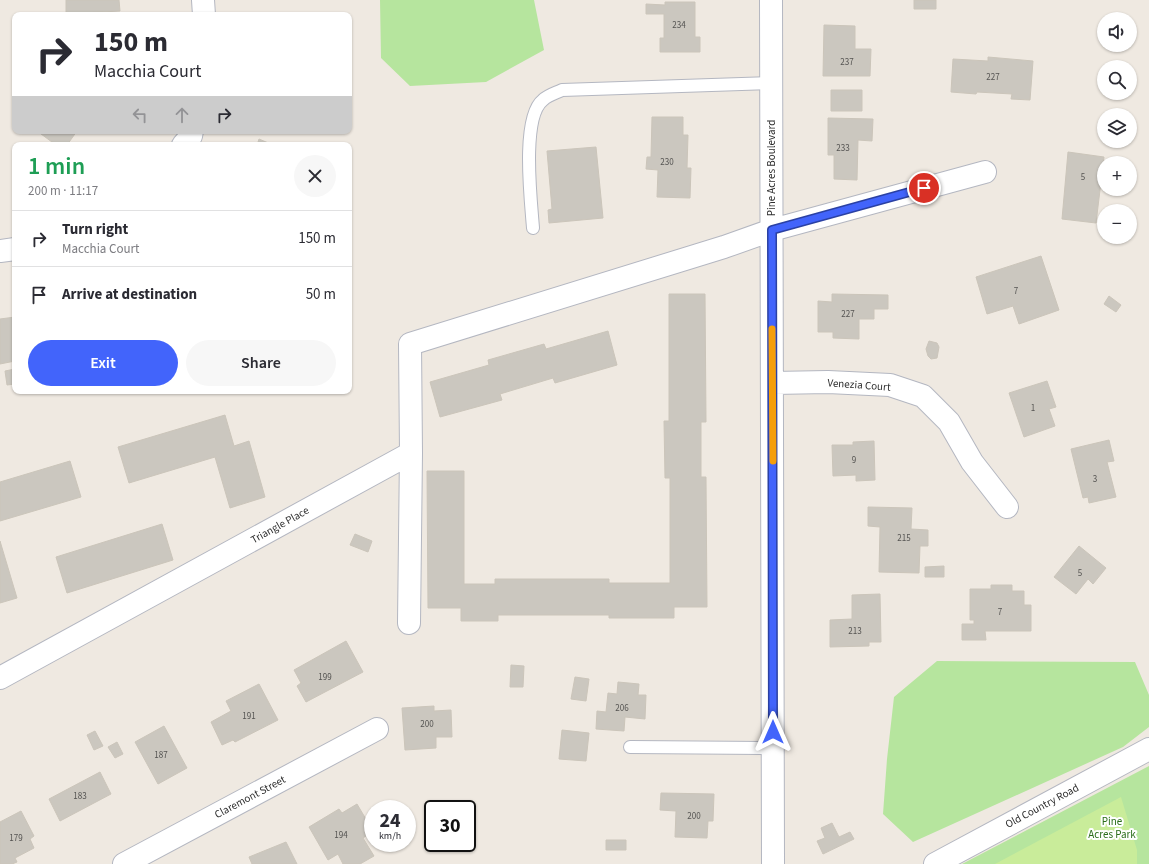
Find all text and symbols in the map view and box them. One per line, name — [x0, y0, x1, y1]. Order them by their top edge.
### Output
map controls — [1097, 12, 1137, 244]
button: sound — [1097, 12, 1137, 52]
house number: 234 — [672, 19, 686, 32]
text: 150 m — [94, 22, 168, 62]
icon: right — [28, 28, 80, 80]
house number: 237 — [840, 56, 854, 69]
text: Macchia Court — [94, 59, 201, 84]
button: search — [1097, 60, 1137, 100]
house number: 227 — [986, 71, 1000, 84]
icon: left — [129, 104, 151, 126]
icon: ahead — [171, 104, 193, 126]
icon: right — [213, 104, 235, 126]
button: layers — [1097, 108, 1137, 148]
street label: Pine Acres Boulevard — [764, 120, 779, 216]
house number: 233 — [836, 142, 850, 155]
text: 1 min — [28, 149, 85, 184]
button: close — [294, 155, 336, 197]
house number: 230 — [660, 156, 674, 169]
button: + — [1097, 156, 1137, 196]
pin — [907, 171, 941, 205]
house number: 5 — [1081, 171, 1086, 184]
icon: arrive — [913, 177, 935, 199]
text: 200 m · 11:17 — [28, 182, 98, 200]
button: − — [1097, 204, 1137, 244]
text: Turn right — [62, 219, 128, 240]
icon: right — [28, 228, 50, 250]
text: 150 m — [298, 228, 336, 249]
text: Macchia Court — [62, 240, 139, 258]
icon: arrive — [28, 284, 50, 306]
text: Arrive at destination — [62, 284, 197, 305]
text: 50 m — [306, 284, 336, 305]
house number: 7 — [1014, 285, 1019, 298]
house number: 227 — [841, 308, 855, 321]
button: Exit — [28, 340, 178, 386]
button: Share — [186, 340, 336, 386]
street label: Venezia Court — [827, 375, 891, 395]
house number: 1 — [1031, 402, 1035, 415]
house number: 9 — [852, 454, 857, 467]
house number: 3 — [1093, 473, 1098, 486]
street label: Triangle Place — [248, 503, 312, 547]
house number: 215 — [897, 532, 911, 545]
house number: 5 — [1078, 567, 1083, 580]
house number: 7 — [998, 606, 1003, 619]
house number: 213 — [848, 625, 862, 638]
house number: 199 — [318, 671, 332, 684]
house number: 206 — [615, 702, 629, 715]
house number: 191 — [242, 710, 256, 723]
position arrow — [752, 711, 794, 753]
house number: 200 — [420, 718, 434, 731]
house number: 187 — [154, 749, 168, 762]
street label: Claremont Street — [212, 772, 288, 822]
street label: Old Country Road — [1003, 780, 1081, 832]
house number: 183 — [73, 790, 87, 803]
speed limit sign: 30 — [424, 800, 476, 852]
text: 24 — [379, 807, 401, 835]
house number: 200 — [687, 810, 701, 823]
park label: Pine Acres Park — [1088, 814, 1136, 842]
house number: 194 — [334, 829, 348, 842]
text: km/h — [379, 829, 401, 843]
house number: 179 — [9, 832, 23, 845]

